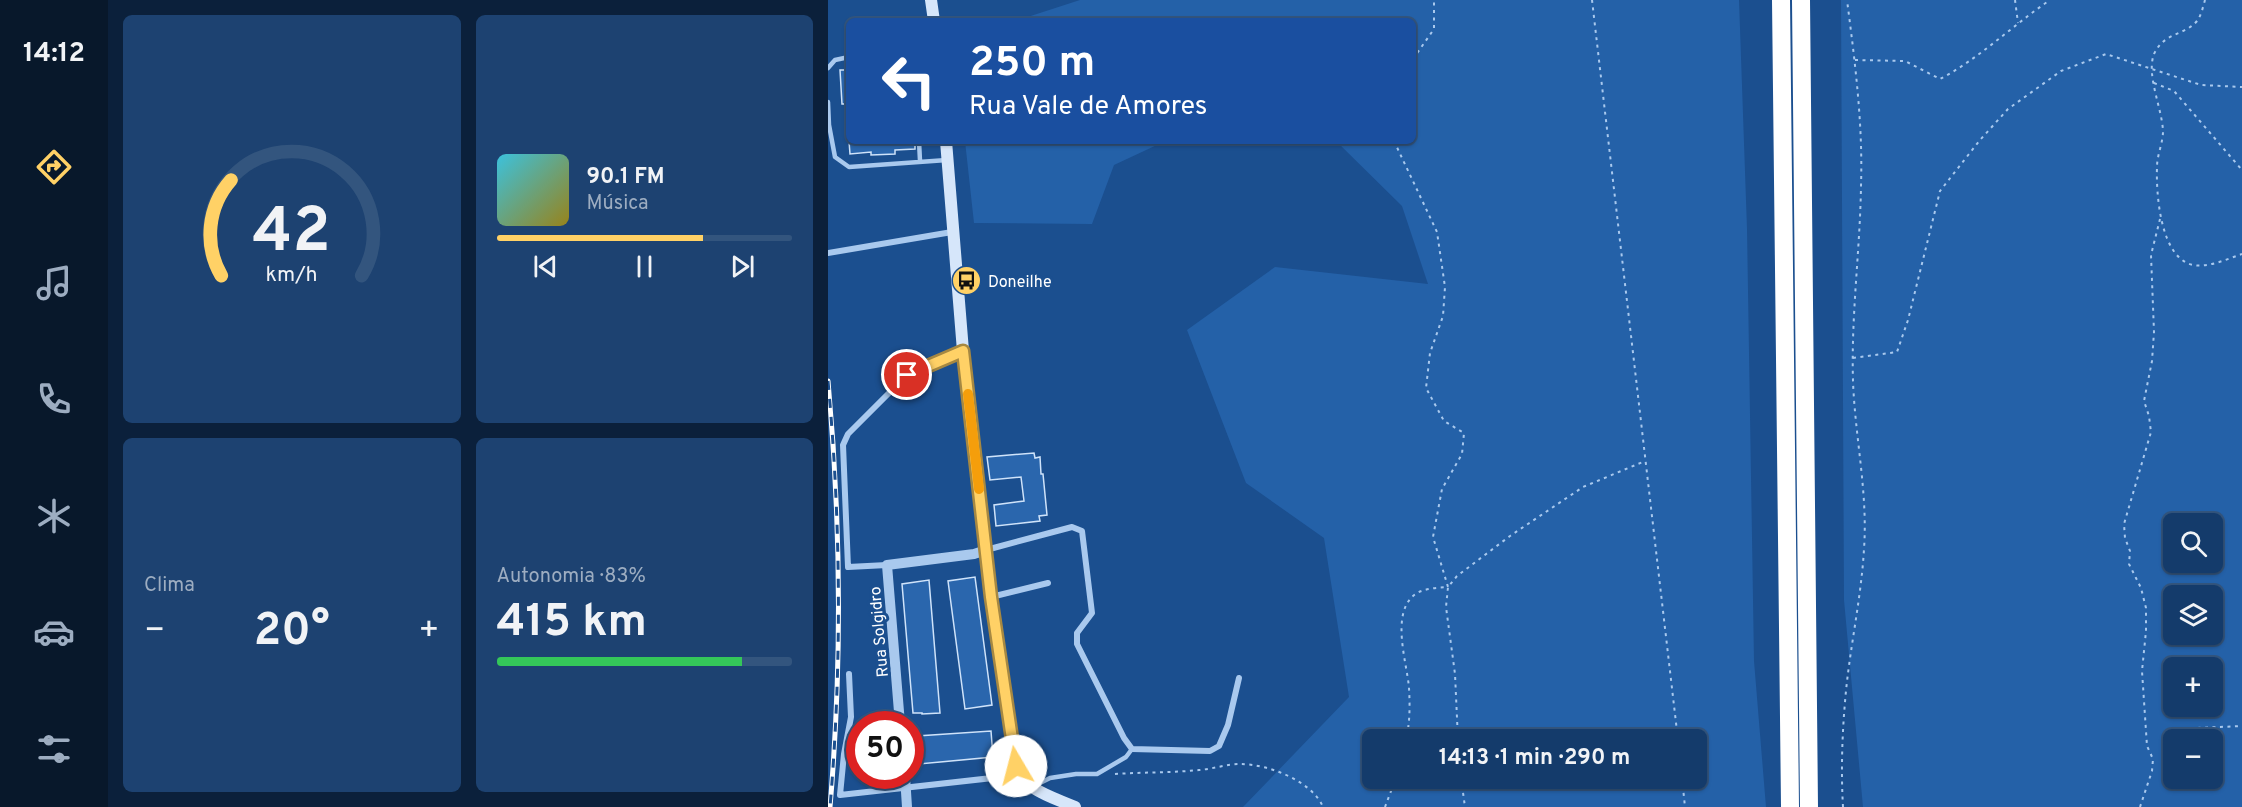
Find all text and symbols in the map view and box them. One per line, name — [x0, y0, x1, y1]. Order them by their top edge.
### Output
text: 14:12 — [23, 37, 85, 71]
text: 250 m — [969, 38, 1095, 91]
icon: left — [870, 42, 948, 120]
text: Rua Vale de Amores — [969, 90, 1208, 124]
icon: directions — [33, 146, 75, 188]
text: 90.1 FM — [587, 164, 665, 191]
text: Música — [587, 191, 649, 217]
text: 42 — [253, 195, 331, 274]
icon: previous — [529, 250, 562, 283]
icon: pause — [628, 250, 661, 283]
icon: next — [726, 250, 759, 283]
icon: music — [33, 262, 75, 304]
text: km/h — [266, 262, 318, 289]
bus stop icon: Doneilhe — [951, 265, 983, 297]
place label: Doneilhe — [988, 273, 1052, 293]
pin — [881, 349, 932, 400]
icon: arrive — [890, 358, 923, 391]
icon: phone — [33, 378, 75, 420]
icon: climate — [33, 495, 75, 537]
map controls — [2163, 513, 2223, 789]
button: search — [2163, 513, 2223, 573]
text: Autonomia · 83% — [497, 564, 646, 590]
text: Clima — [144, 573, 195, 599]
button: layers — [2163, 585, 2223, 645]
street label: Rua Solgidro — [866, 586, 894, 678]
text: 415 km — [497, 595, 647, 652]
text: 20° — [254, 604, 330, 661]
icon: car — [33, 611, 75, 653]
text: − — [144, 611, 165, 653]
text: + — [418, 611, 439, 653]
button: + — [2163, 657, 2223, 717]
speed limit sign: 50 — [846, 711, 924, 789]
icon: filters — [33, 728, 75, 770]
button: − — [2163, 729, 2223, 789]
position arrow — [984, 734, 1048, 798]
text: 14:13 · 1 min · 290 m — [1439, 745, 1630, 772]

